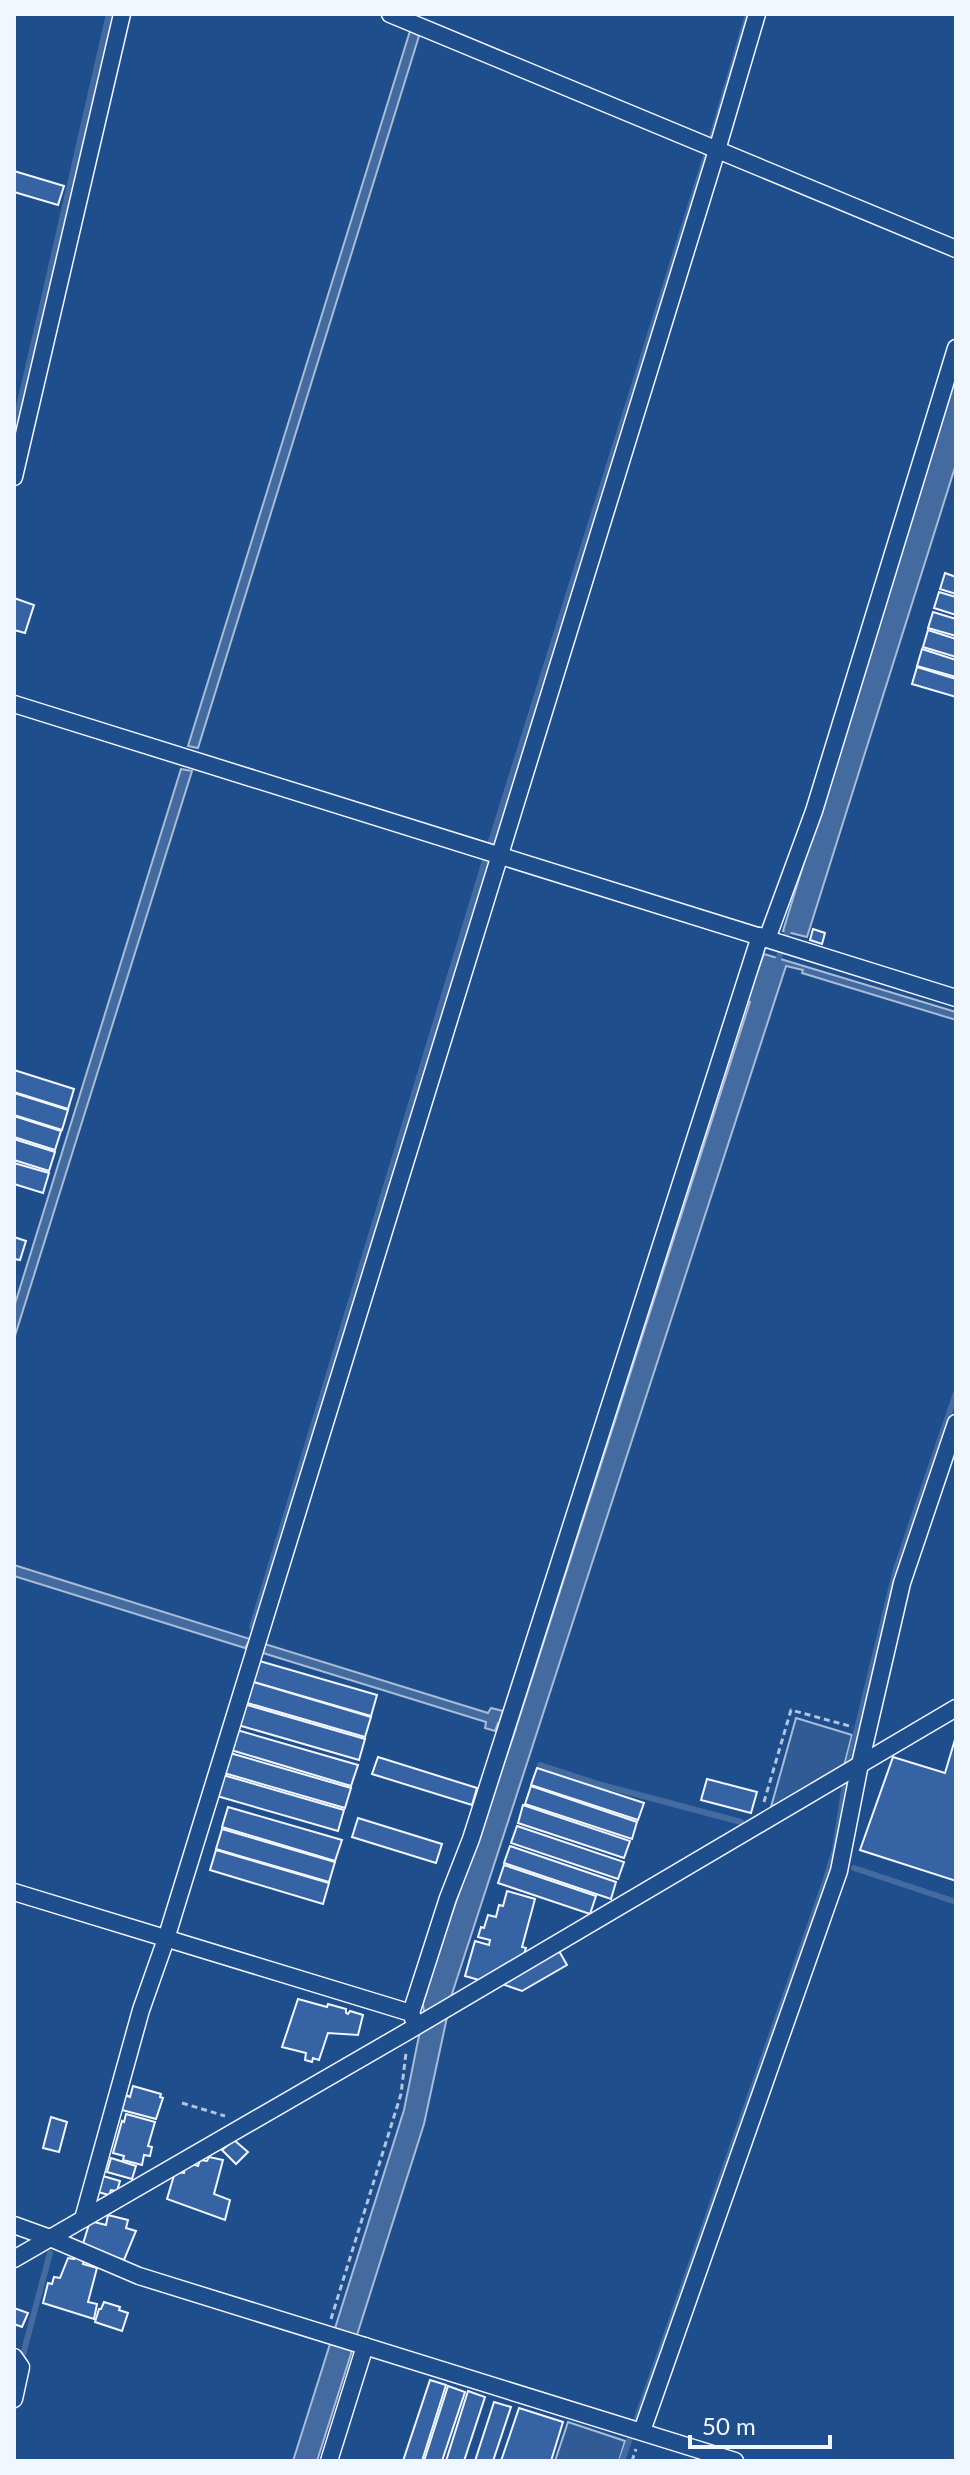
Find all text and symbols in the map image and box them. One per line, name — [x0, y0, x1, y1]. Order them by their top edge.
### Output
scale bar — [690, 2399, 830, 2449]
text: 50 m — [702, 2411, 756, 2440]

